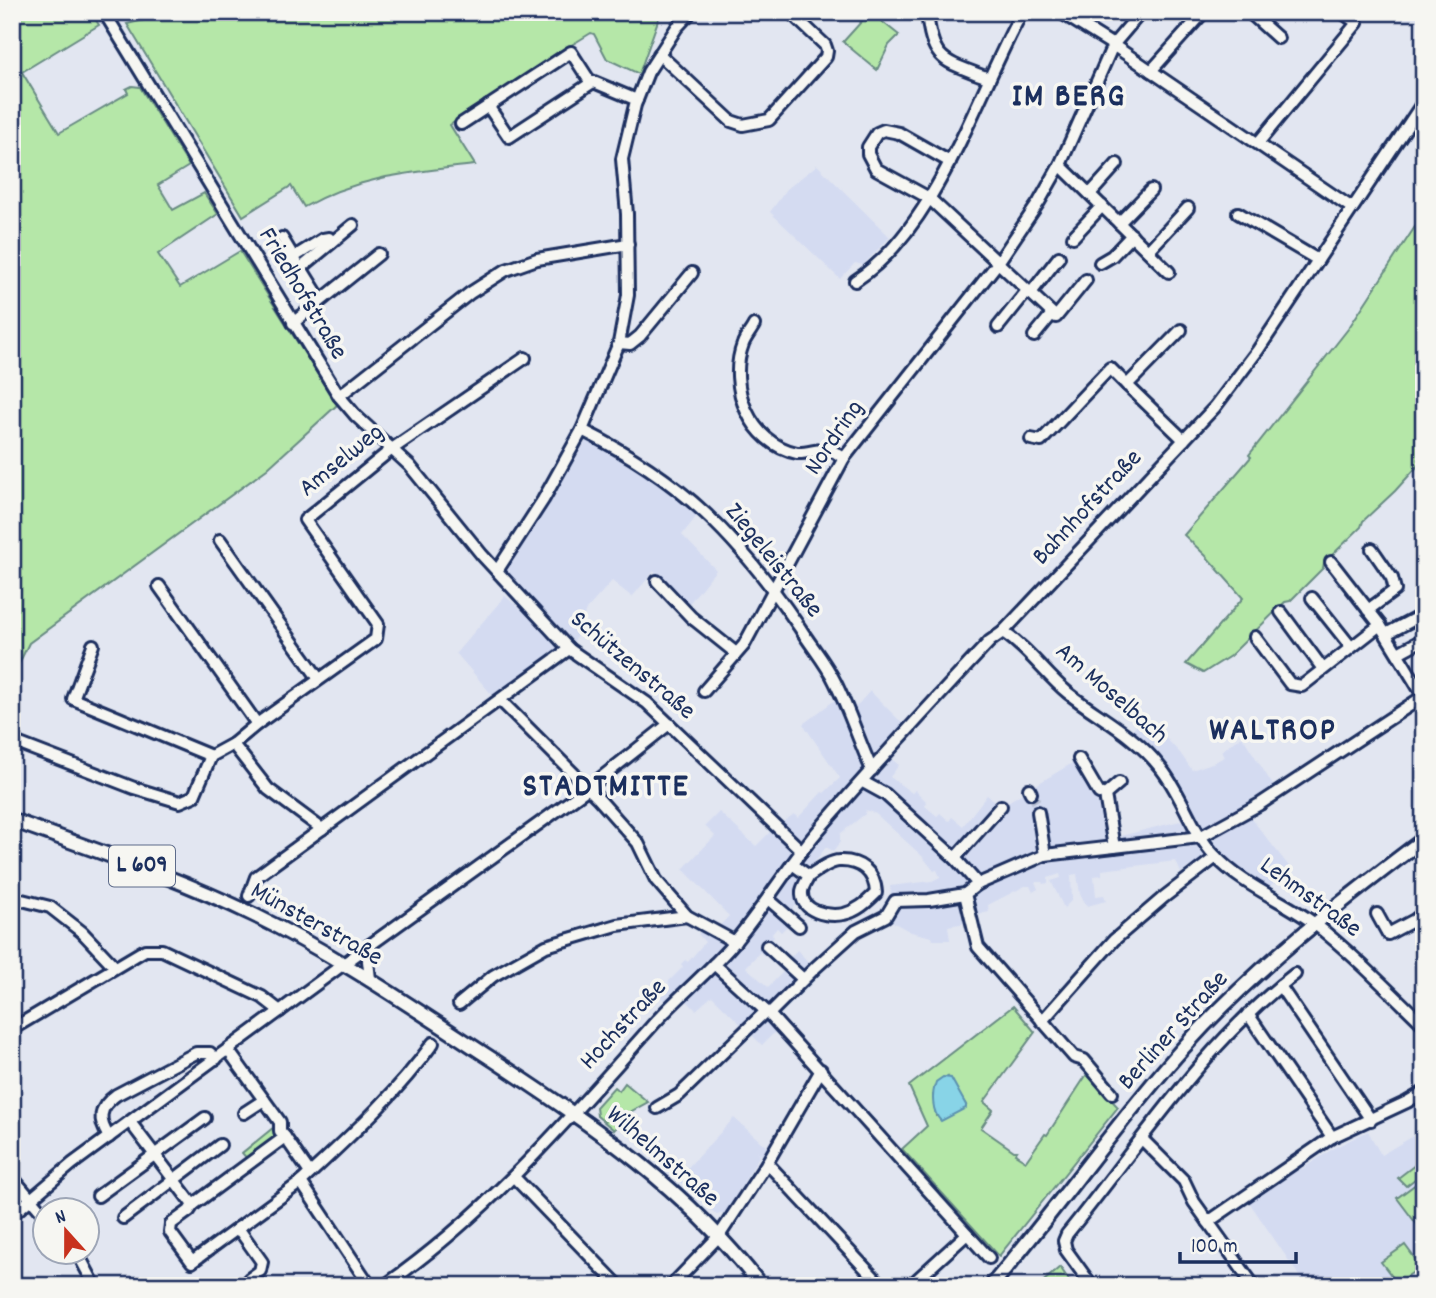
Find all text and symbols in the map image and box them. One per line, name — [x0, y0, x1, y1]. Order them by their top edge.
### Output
district label: IM BERG — [1012, 75, 1126, 122]
street label: Friedhofstraße — [248, 221, 356, 367]
street label: Nordring — [796, 393, 874, 483]
street label: Amselweg — [291, 415, 393, 507]
street label: Bahnhofstraße — [1024, 442, 1152, 574]
street label: Ziegeleistraße — [715, 495, 831, 627]
street label: Schützenstraße — [561, 602, 703, 730]
street label: Am Moselbach — [1046, 634, 1176, 754]
district label: WALTROP — [1209, 709, 1337, 756]
district label: STADTMITTE — [523, 765, 689, 812]
road number: L 609 — [109, 846, 175, 886]
street label: Lehmstraße — [1251, 848, 1369, 948]
street label: Münsterstraße — [243, 873, 389, 977]
street label: Berliner Straße — [1110, 963, 1238, 1099]
street label: Hochstraße — [572, 971, 676, 1079]
street label: Wilhelmstraße — [597, 1097, 727, 1217]
north arrow — [32, 1196, 102, 1266]
text: N — [52, 1204, 70, 1233]
scale bar — [1180, 1221, 1296, 1265]
text: 100 m — [1191, 1233, 1238, 1263]

